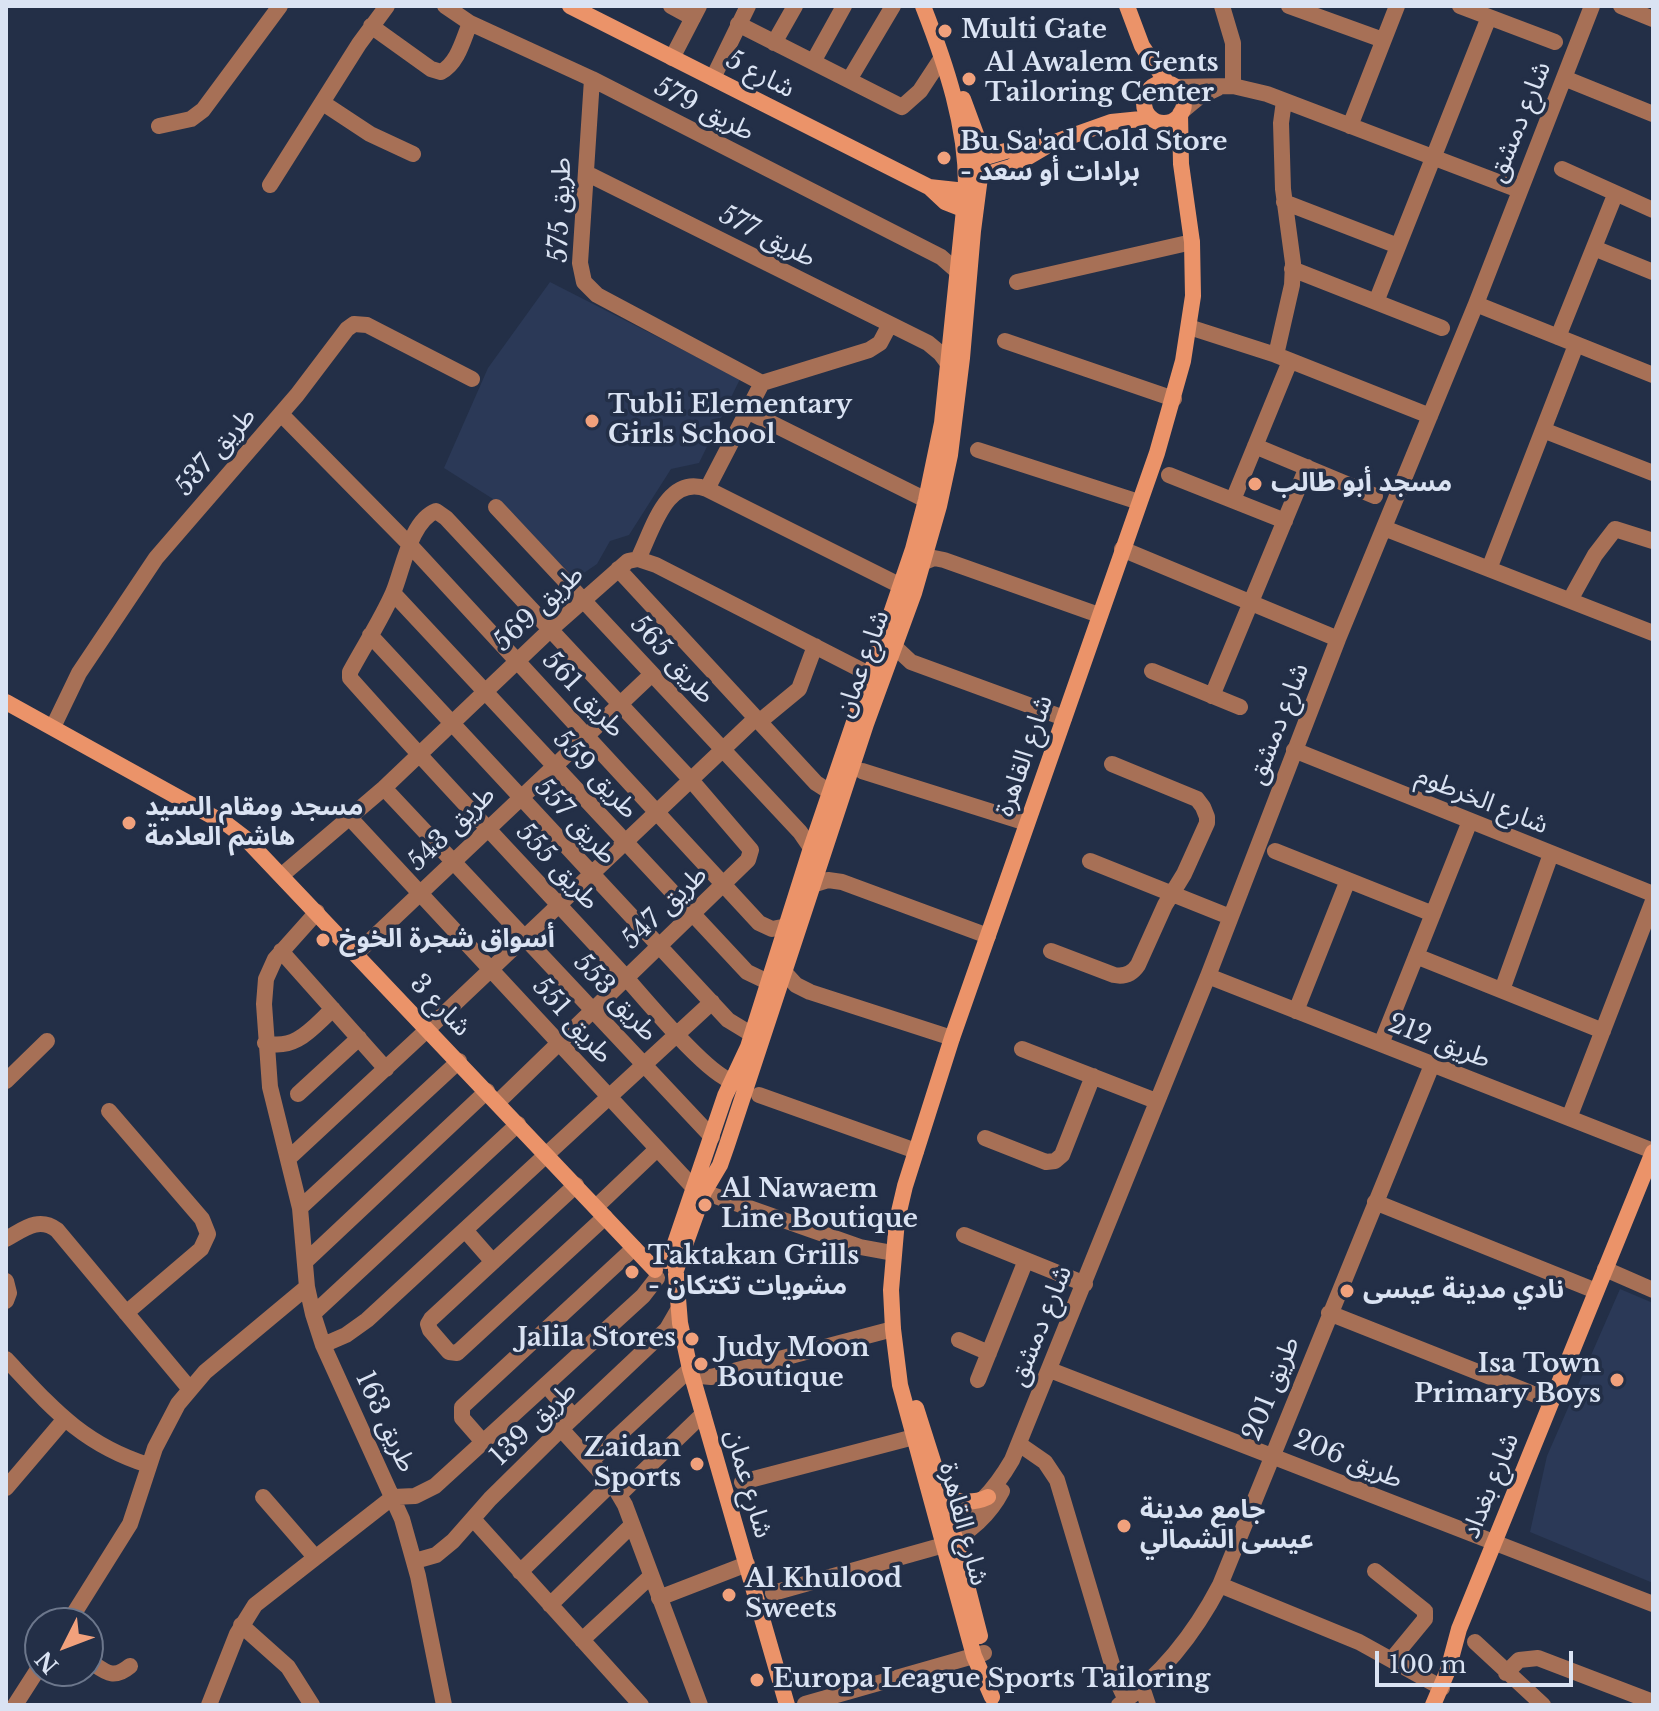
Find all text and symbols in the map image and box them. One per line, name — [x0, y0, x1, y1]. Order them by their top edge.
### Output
place label: Multi Gate — [961, 15, 1107, 47]
marker: Multi Gate — [936, 22, 954, 40]
street label: شارع 5 — [720, 45, 800, 105]
place label: Al Awalem Gents Tailoring Center — [985, 48, 1219, 110]
street label: شارع دمشق — [1482, 57, 1558, 187]
marker: Al Awalem Gents Tailoring Center — [960, 70, 978, 88]
street label: طريق 579 — [649, 72, 759, 148]
place label: Bu Sa'ad Cold Store - برادات أو سعد — [960, 127, 1228, 188]
marker: Bu Sa'ad Cold Store - برادات أو سعد — [935, 149, 953, 167]
street label: طريق 575 — [544, 157, 578, 263]
street label: طريق 577 — [713, 199, 821, 275]
place label: Tubli Elementary Girls School — [608, 390, 852, 452]
street label: طريق 537 — [169, 401, 263, 503]
marker: Tubli Elementary Girls School — [583, 412, 601, 430]
place label: مسجد أبو طالب — [1271, 468, 1452, 500]
marker: مسجد أبو طالب — [1246, 475, 1264, 493]
street label: طريق 569 — [488, 560, 590, 658]
street label: شارع عمان — [829, 606, 897, 722]
street label: طريق 565 — [623, 609, 721, 711]
street label: طريق 561 — [535, 645, 631, 745]
street label: شارع دمشق — [1242, 659, 1316, 789]
street label: شارع القاهرة — [990, 691, 1060, 821]
street label: طريق 559 — [546, 724, 644, 826]
street label: شارع الخرطوم — [1411, 760, 1553, 842]
street label: طريق 557 — [527, 773, 623, 871]
street label: طريق 543 — [402, 780, 502, 878]
place label: مسجد ومقام السيد هاشم العلامة — [145, 792, 363, 854]
marker: مسجد ومقام السيد هاشم العلامة — [120, 814, 138, 832]
street label: طريق 555 — [509, 817, 605, 917]
street label: طريق 547 — [616, 860, 714, 956]
place label: أسواق شجرة الخوخ — [339, 924, 555, 956]
marker: أسواق شجرة الخوخ — [314, 931, 332, 949]
street label: طريق 553 — [566, 948, 664, 1048]
street label: شارع 3 — [403, 968, 477, 1044]
street label: طريق 551 — [525, 972, 619, 1070]
street label: طريق 212 — [1383, 1008, 1495, 1076]
place label: Al Nawaem Line Boutique — [721, 1174, 918, 1236]
marker: Al Nawaem Line Boutique — [696, 1196, 714, 1214]
place label: Taktakan Grills - مشويات تكتكان — [648, 1241, 859, 1302]
street label: شارع دمشق — [1003, 1261, 1079, 1391]
marker: Taktakan Grills - مشويات تكتكان — [623, 1263, 641, 1281]
place label: نادي مدينة عيسى — [1363, 1275, 1564, 1307]
marker: نادي مدينة عيسى — [1338, 1282, 1356, 1300]
place label: Jalila Stores — [517, 1323, 676, 1355]
marker: Jalila Stores — [683, 1330, 701, 1348]
street label: طريق 201 — [1237, 1332, 1307, 1446]
place label: Judy Moon Boutique — [717, 1333, 869, 1394]
place label: Isa Town Primary Boys — [1414, 1349, 1601, 1410]
marker: Judy Moon Boutique — [692, 1355, 710, 1373]
street label: طريق 163 — [348, 1367, 422, 1477]
marker: Isa Town Primary Boys — [1608, 1371, 1626, 1389]
street label: طريق 139 — [484, 1375, 584, 1473]
street label: طريق 206 — [1289, 1424, 1407, 1496]
street label: شارع عمان — [718, 1426, 778, 1542]
street label: شارع بغداد — [1456, 1429, 1526, 1543]
place label: Zaidan Sports — [584, 1433, 681, 1494]
marker: Zaidan Sports — [688, 1455, 706, 1473]
street label: شارع القاهرة — [932, 1459, 994, 1589]
place label: جامع مدينة عيسى الشمالي — [1140, 1495, 1314, 1556]
marker: جامع مدينة عيسى الشمالي — [1115, 1517, 1133, 1535]
place label: Al Khulood Sweets — [745, 1564, 902, 1626]
marker: Al Khulood Sweets — [720, 1586, 738, 1604]
north arrow — [24, 1607, 104, 1687]
scale bar — [1379, 1635, 1577, 1685]
text: N — [30, 1645, 64, 1679]
text: 100 m — [1389, 1650, 1467, 1679]
place label: Europa League Sports Tailoring — [773, 1664, 1210, 1696]
marker: Europa League Sports Tailoring — [748, 1671, 766, 1689]

